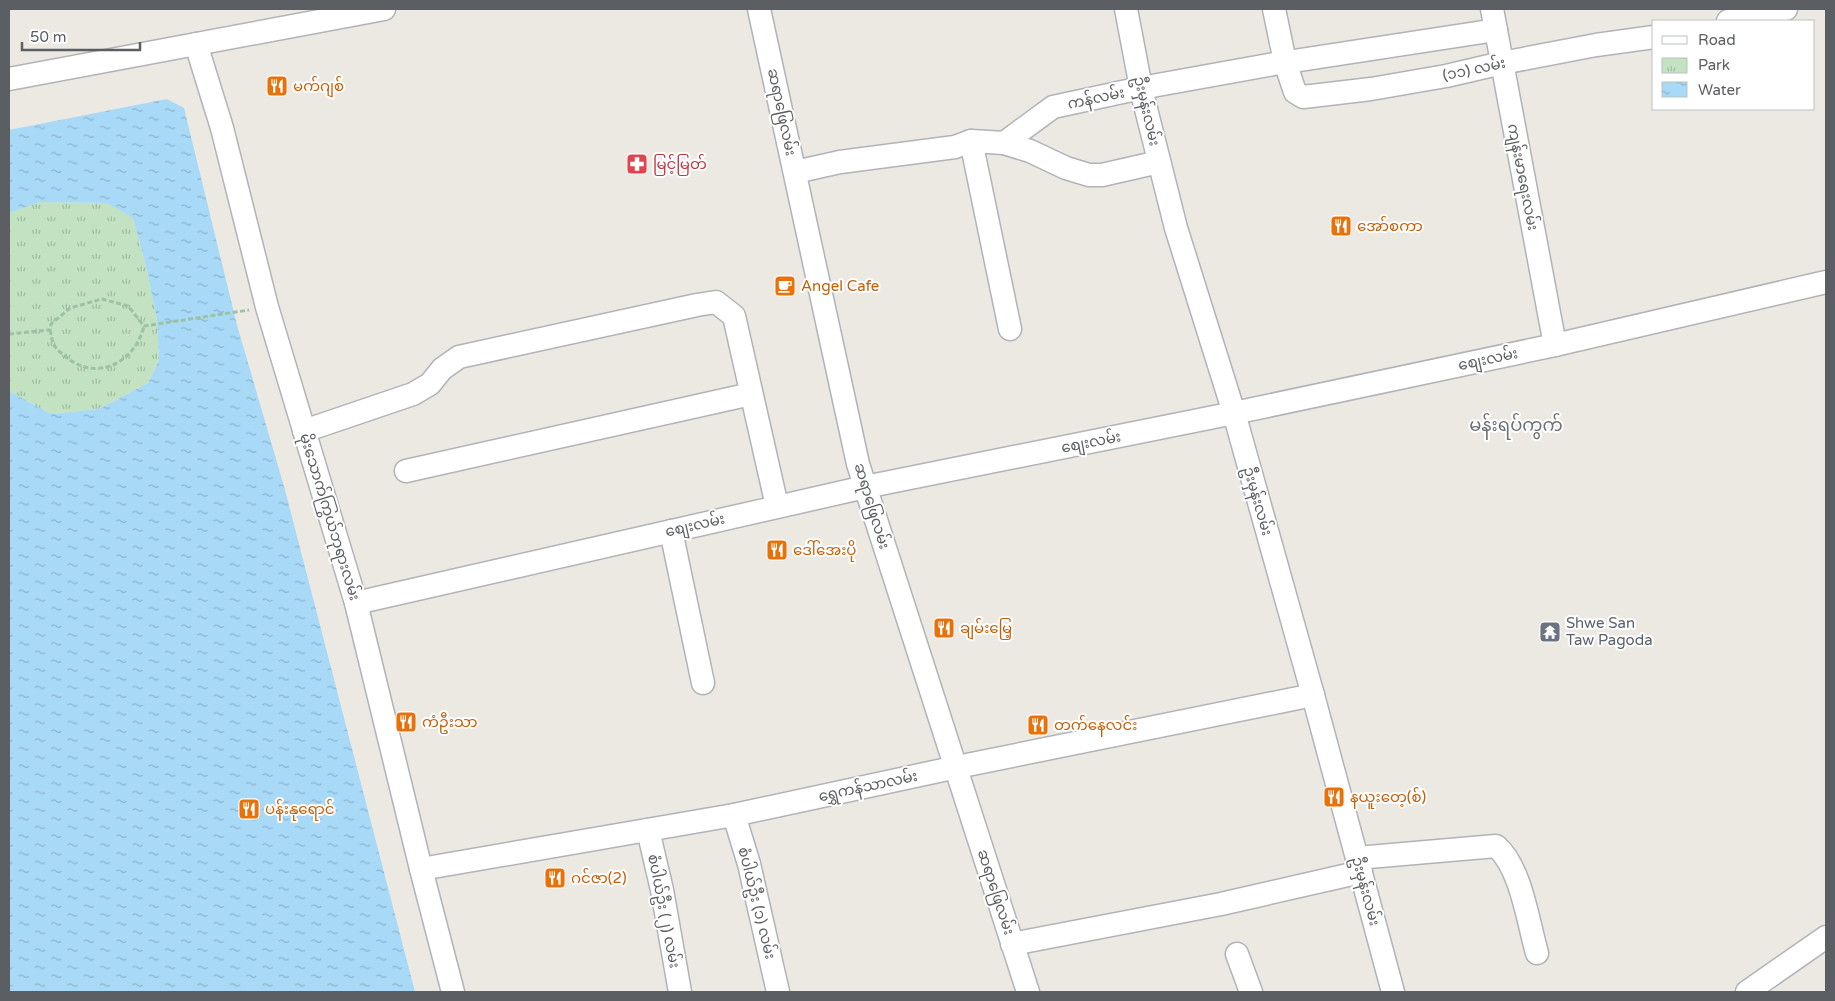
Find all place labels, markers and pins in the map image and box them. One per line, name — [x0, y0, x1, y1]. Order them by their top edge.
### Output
restaurant icon: မက်ဂျစ် — [265, 74, 289, 98]
place label: မက်ဂျစ် — [293, 76, 344, 98]
pharmacy icon: မြင့်မြတ် — [625, 152, 649, 176]
place label: မြင့်မြတ် — [653, 154, 707, 176]
restaurant icon: အော်စကာ — [1329, 214, 1353, 238]
place label: အော်စကာ — [1357, 216, 1423, 235]
cafe icon: Angel Cafe — [773, 274, 797, 298]
place label: Angel Cafe — [801, 277, 879, 295]
restaurant icon: ဒေါ်အေးပို — [765, 538, 789, 562]
place label: ဒေါ်အေးပို — [793, 540, 857, 562]
place label: Shwe San Taw Pagoda — [1566, 614, 1653, 649]
restaurant icon: ချမ်းမြေ့ — [932, 616, 956, 640]
place label: ချမ်းမြေ့ — [960, 618, 1012, 640]
temple icon: Shwe San Taw Pagoda — [1538, 620, 1562, 644]
restaurant icon: ကံဦးသာ — [394, 710, 418, 734]
place label: ကံဦးသာ — [422, 712, 478, 734]
restaurant icon: တက်နေလင်း — [1026, 713, 1050, 737]
place label: တက်နေလင်း — [1054, 715, 1137, 737]
restaurant icon: နယူးတေ့(စ်) — [1322, 785, 1346, 809]
place label: နယူးတေ့(စ်) — [1350, 787, 1426, 809]
restaurant icon: ပန်းနုရောင် — [237, 797, 261, 821]
place label: ပန်းနုရောင် — [265, 799, 335, 821]
restaurant icon: ဂင်ဇာ(2) — [543, 866, 567, 890]
place label: ဂင်ဇာ(2) — [571, 868, 627, 887]

